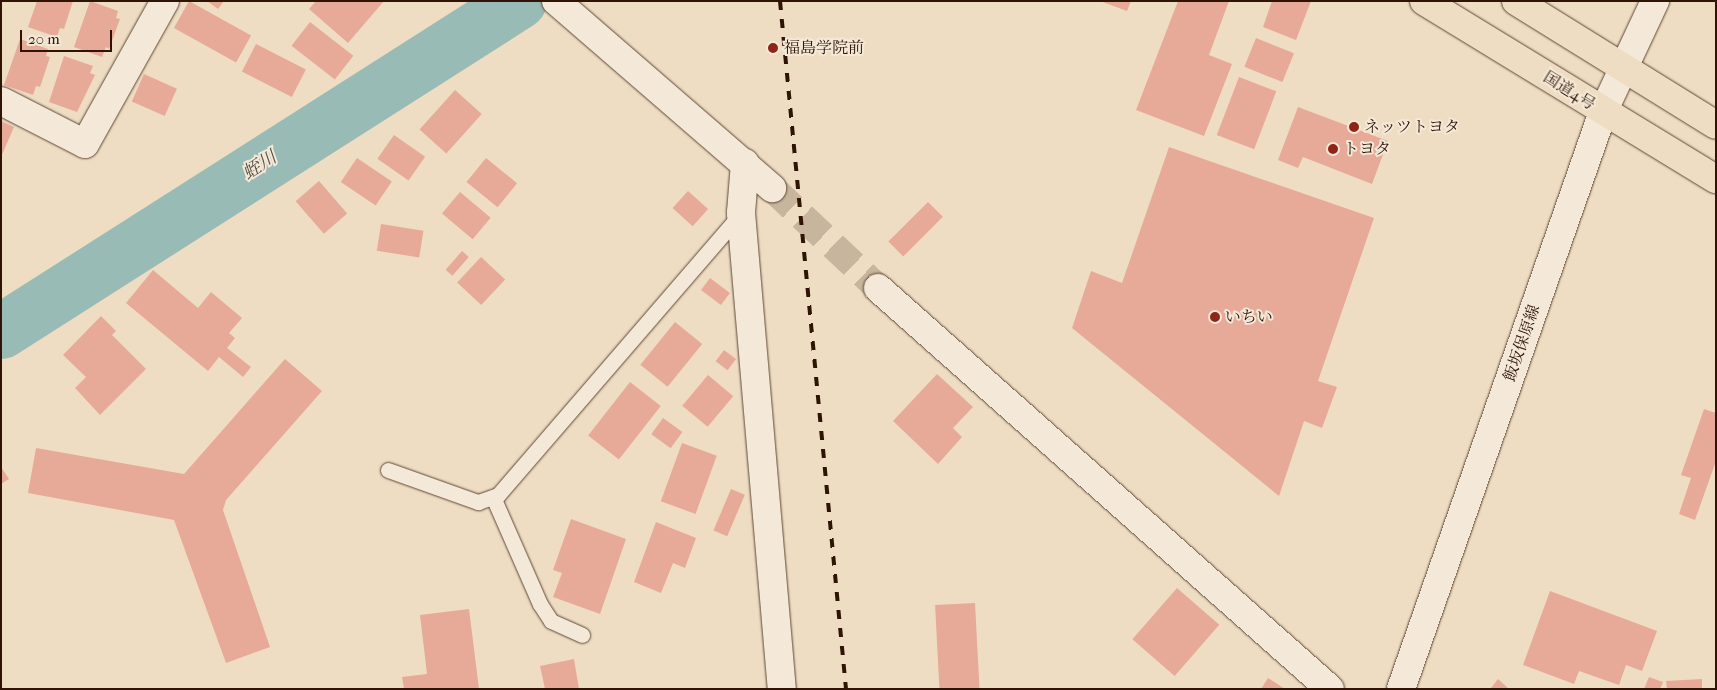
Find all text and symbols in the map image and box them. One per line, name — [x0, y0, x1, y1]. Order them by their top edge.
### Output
scale bar — [22, 20, 115, 52]
text: 20 m — [28, 30, 60, 48]
place label: 福島学院前 — [784, 38, 864, 58]
marker: 福島学院前 — [766, 41, 780, 55]
street label: 国道4号 — [1540, 68, 1598, 114]
place label: ネッツトヨタ — [1364, 117, 1460, 137]
marker: ネッツトヨタ — [1348, 121, 1360, 133]
place label: トヨタ — [1343, 139, 1391, 159]
marker: トヨタ — [1327, 143, 1339, 155]
water label: 蛭川 — [239, 147, 281, 185]
street label: 飯坂保原線 — [1500, 302, 1544, 384]
place label: いちい — [1225, 307, 1273, 327]
marker: いちい — [1209, 311, 1221, 323]

